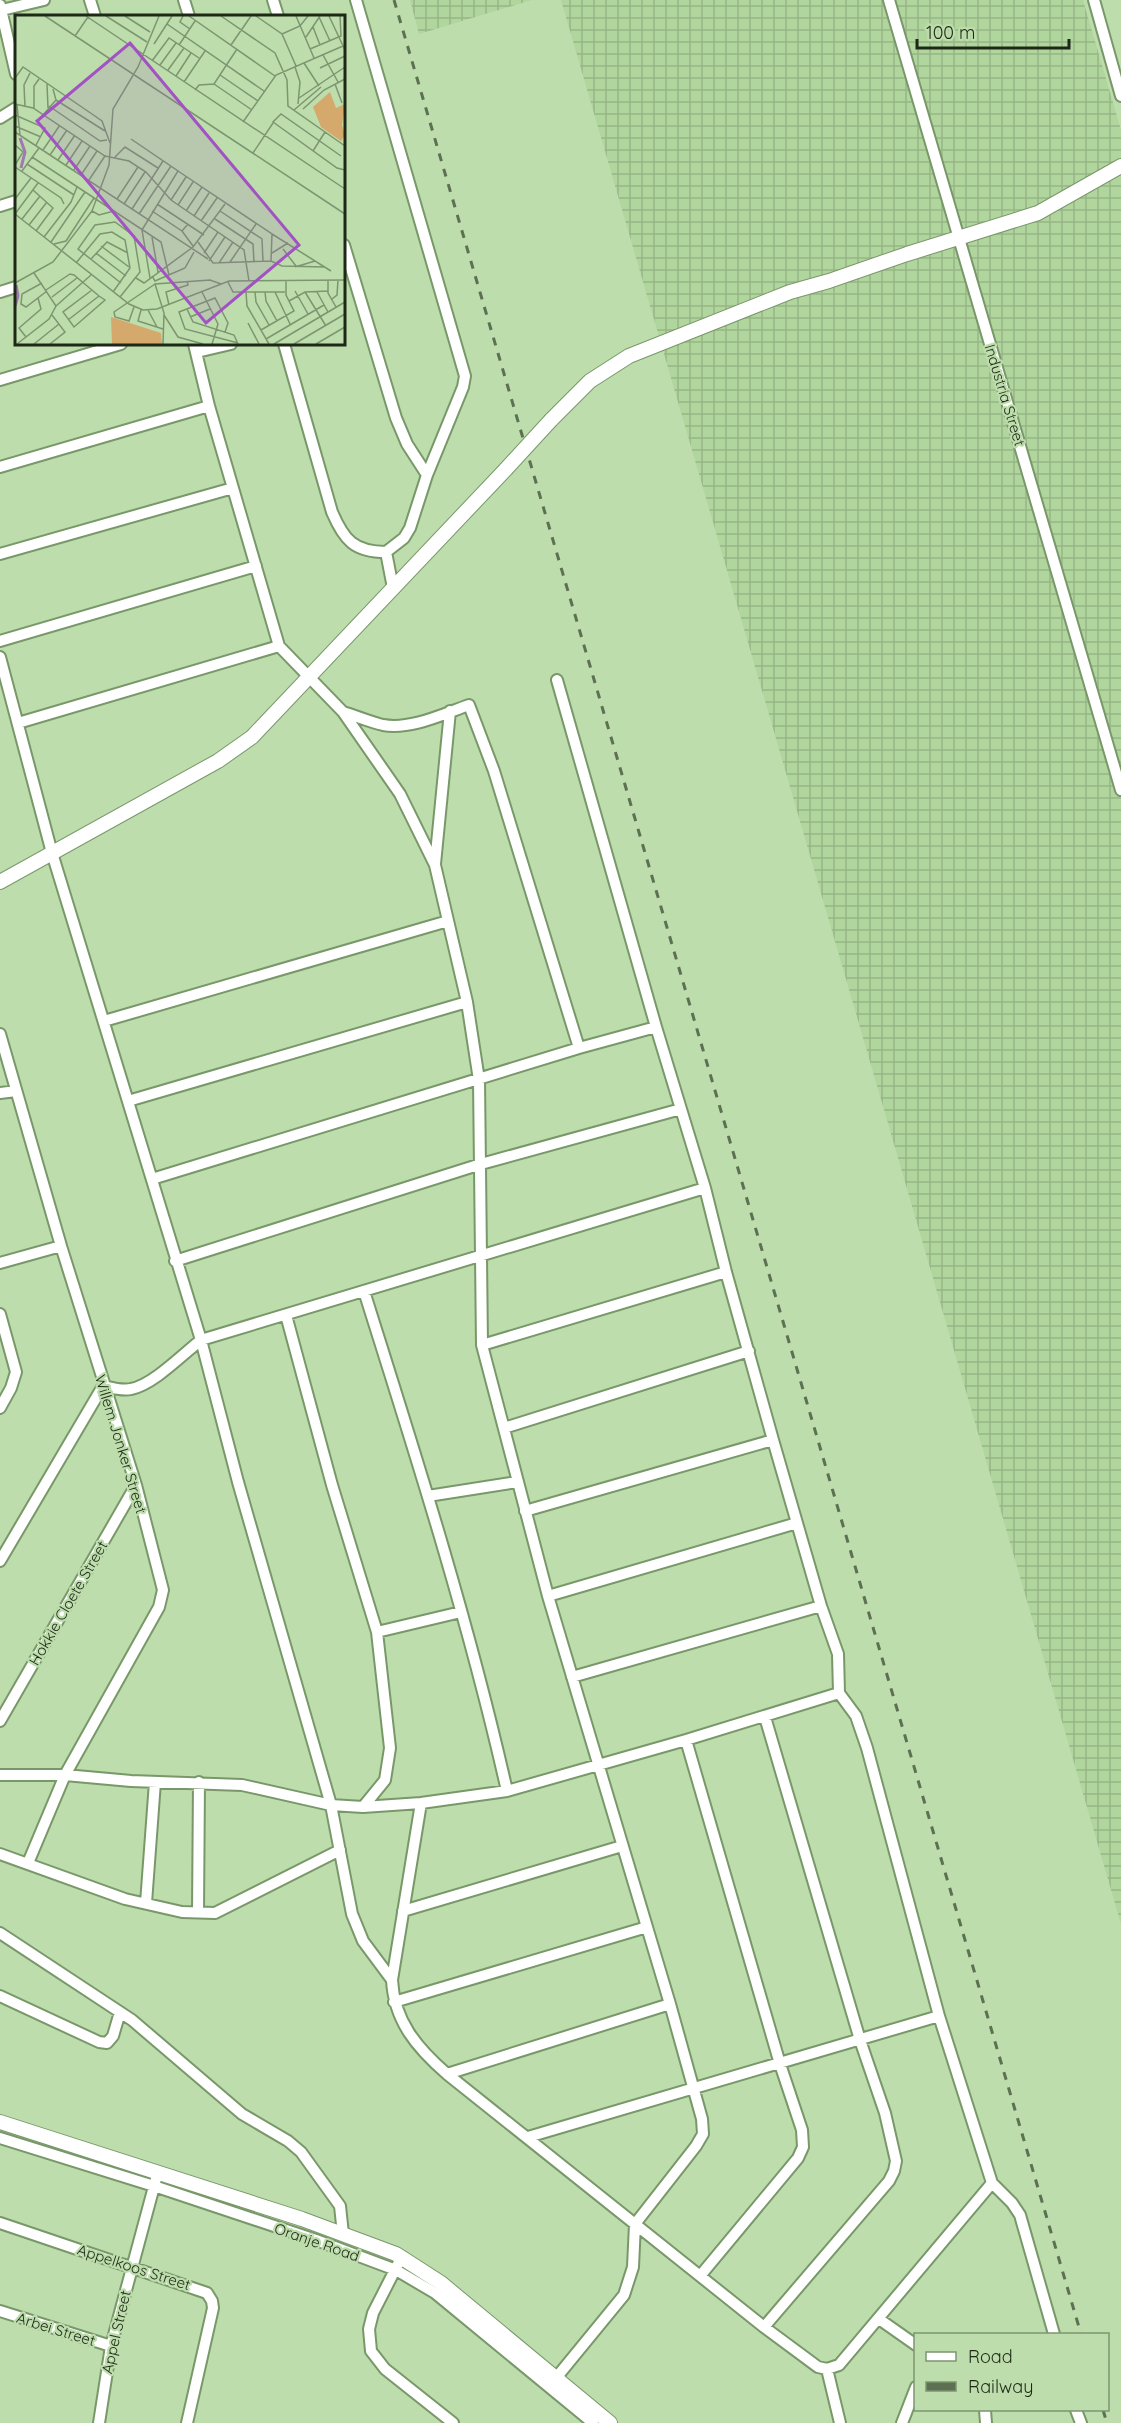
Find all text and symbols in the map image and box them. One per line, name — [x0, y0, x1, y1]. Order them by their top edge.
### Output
scale bar — [917, 12, 1068, 50]
inset map — [15, 15, 345, 345]
text: 100 m — [926, 21, 975, 44]
street label: Industria Street — [980, 342, 1030, 448]
street label: Willem Jonker Street — [91, 1372, 151, 1516]
street label: Hokkie Cloete Street — [25, 1537, 111, 1669]
street label: Oranje Road — [272, 2219, 362, 2265]
street label: Appelkoos Street — [75, 2240, 193, 2294]
street label: Appel Street — [97, 2288, 135, 2376]
street label: Arbei Street — [14, 2308, 98, 2350]
legend — [914, 2333, 1109, 2411]
text: Road — [968, 2345, 1013, 2368]
text: Railway — [968, 2375, 1034, 2398]

